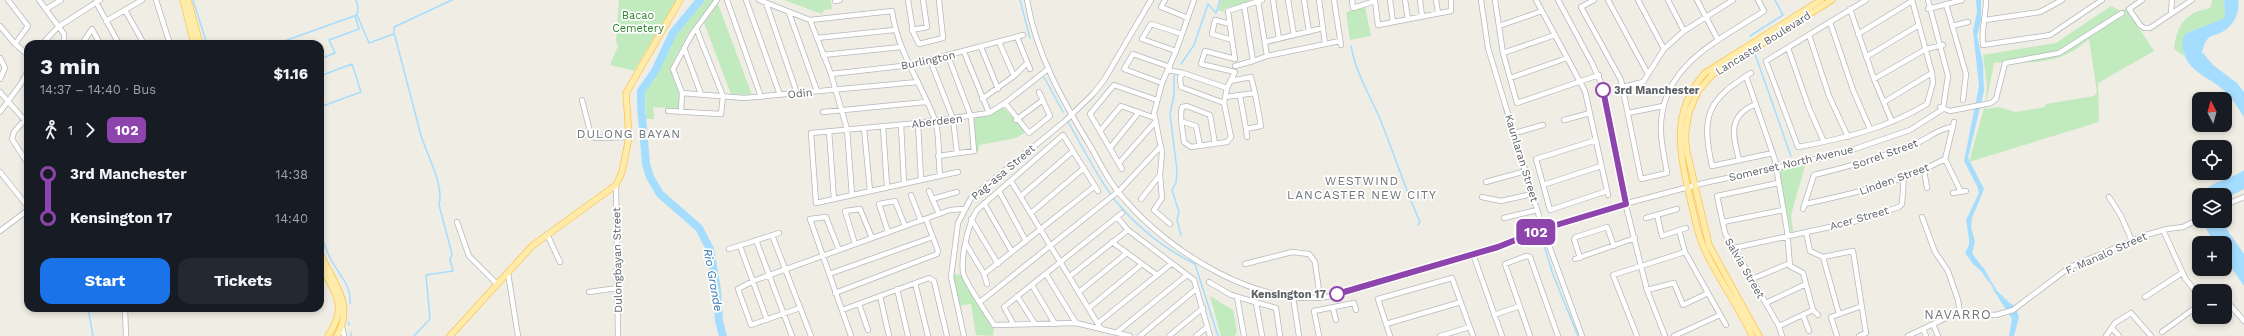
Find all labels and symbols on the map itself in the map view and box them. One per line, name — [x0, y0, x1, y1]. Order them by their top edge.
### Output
park label: Bacao Cemetery — [612, 9, 664, 35]
street label: Lancaster Boulevard — [1713, 9, 1813, 78]
street label: Burlington — [900, 48, 957, 73]
marker: 3rd Manchester — [1595, 82, 1611, 98]
place label: 3rd Manchester — [1614, 84, 1700, 97]
street label: Odin — [787, 86, 813, 101]
north arrow — [2192, 92, 2232, 132]
street label: Aberdeen — [911, 112, 963, 131]
street label: Kaunlaran Street — [1502, 113, 1541, 204]
district label: DULONG BAYAN — [577, 127, 681, 141]
street label: Sorrel Street — [1851, 136, 1920, 172]
street label: Pag-asa Street — [969, 142, 1038, 203]
street label: Somerset North Avenue — [1728, 143, 1855, 184]
street label: Linden Street — [1858, 161, 1931, 198]
district label: WESTWIND LANCASTER NEW CITY — [1287, 174, 1437, 202]
street label: Acer Street — [1828, 204, 1891, 233]
street label: Dulongbayan Street — [610, 207, 625, 313]
line badge: 102 — [1513, 219, 1559, 245]
street label: F. Manalo Street — [2064, 230, 2149, 277]
street label: Salvia Street — [1722, 236, 1767, 301]
water label: Rio Grande — [701, 247, 725, 313]
marker: Kensington 17 — [1329, 286, 1345, 302]
place label: Kensington 17 — [1251, 288, 1326, 301]
district label: NAVARRO — [1924, 307, 1992, 322]

